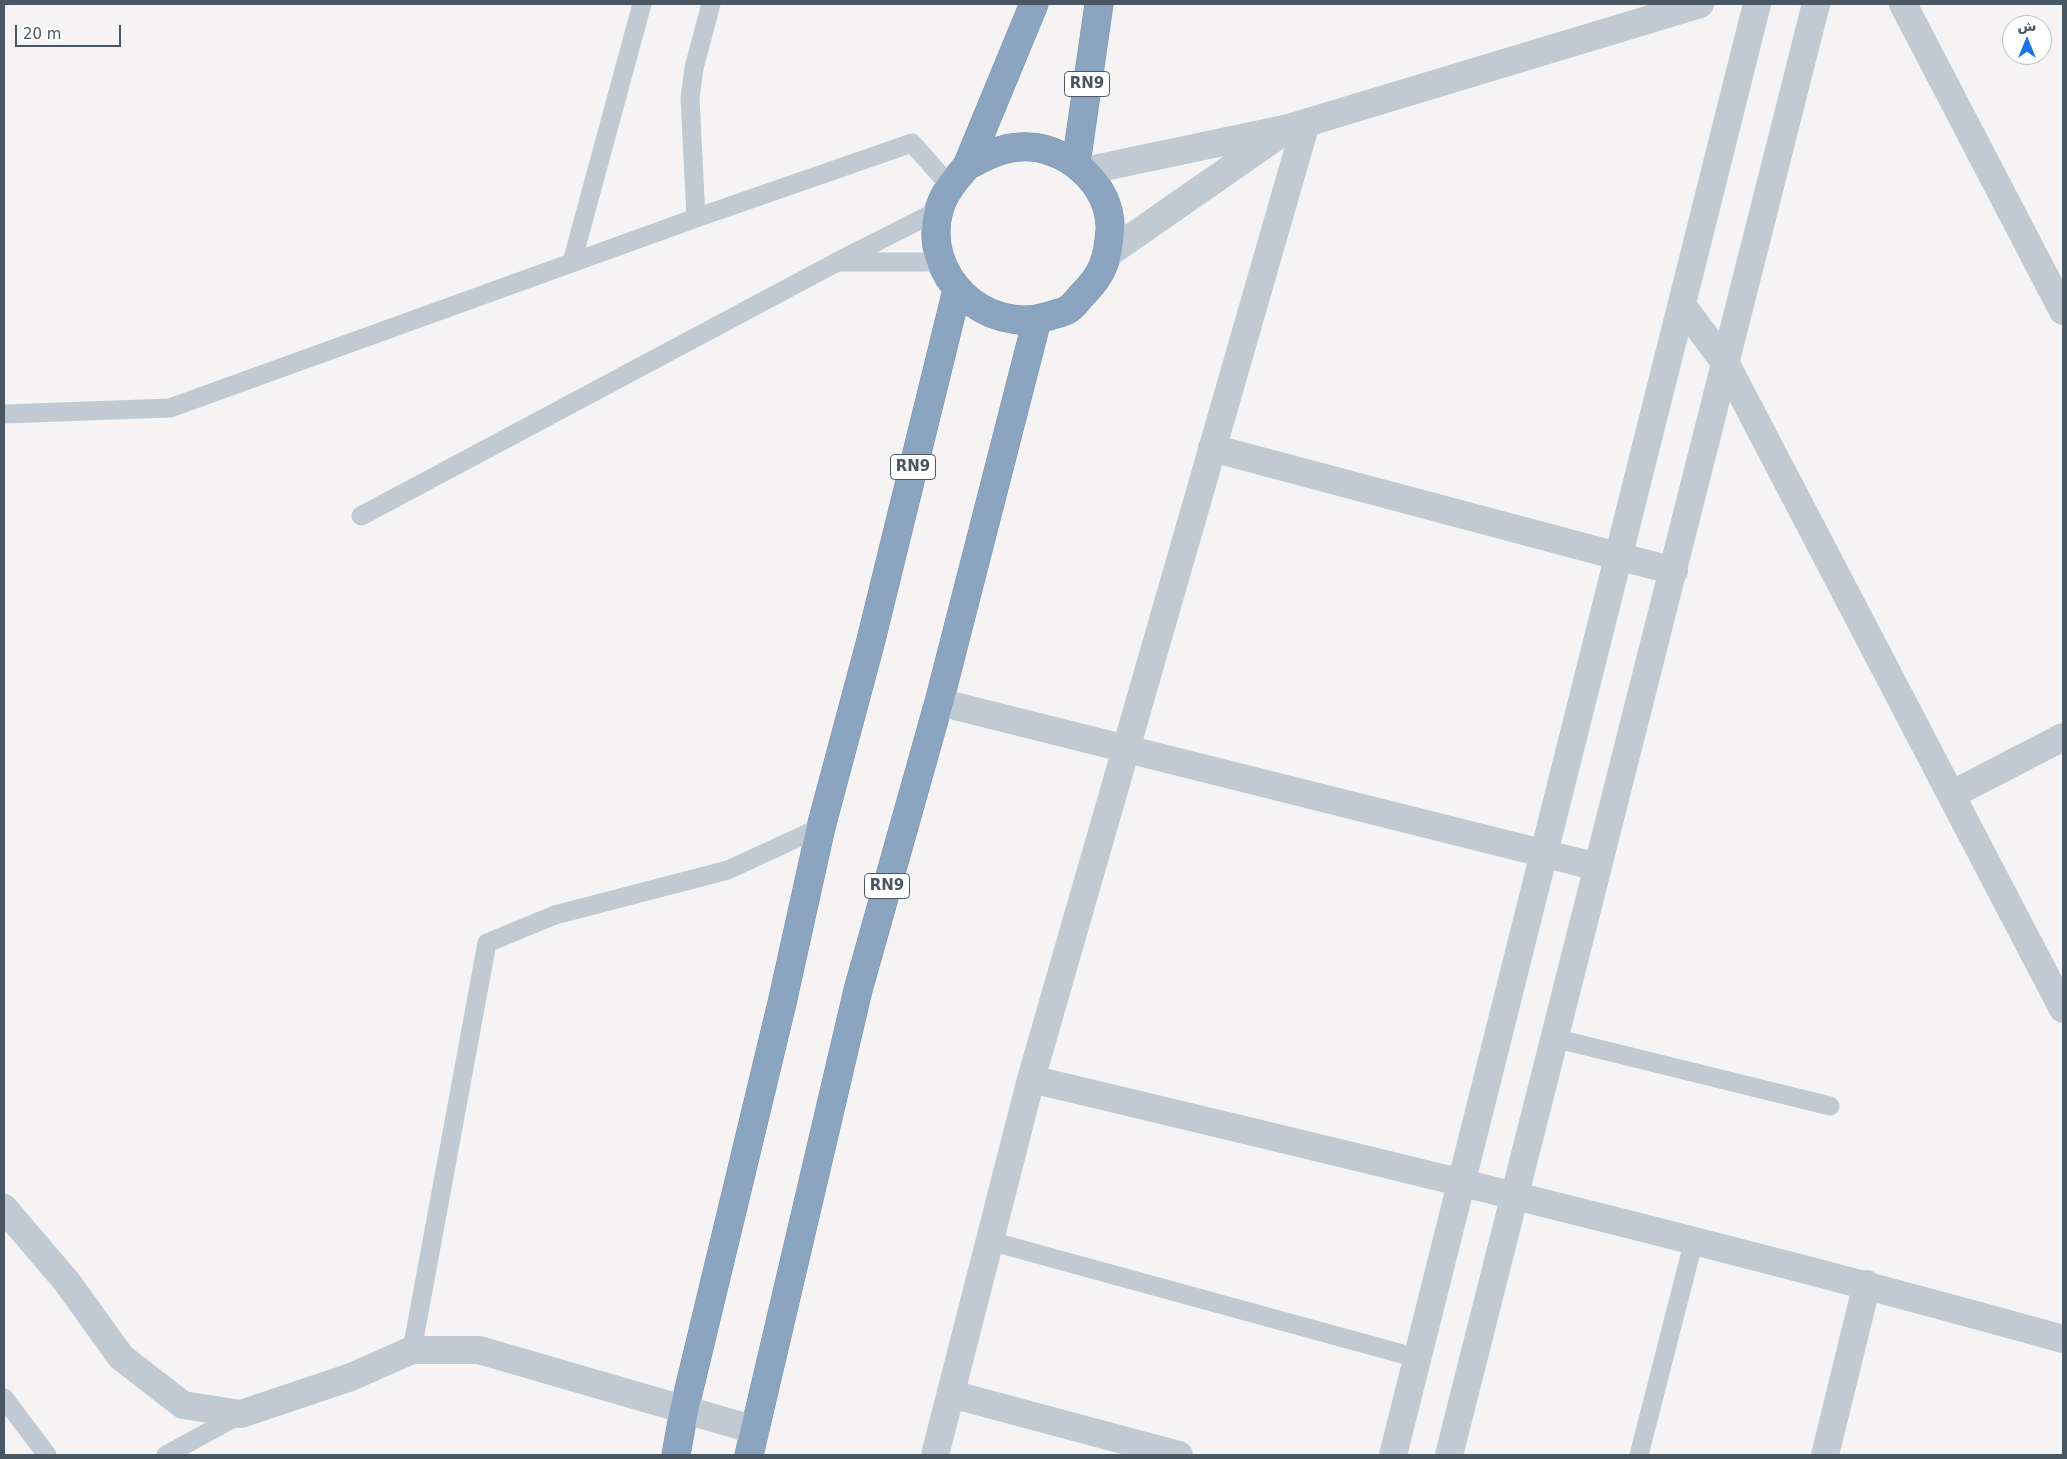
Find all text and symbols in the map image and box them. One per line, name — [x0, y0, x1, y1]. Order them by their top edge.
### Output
scale bar — [18, 15, 124, 47]
north arrow — [2002, 15, 2052, 65]
text: ش — [2017, 18, 2037, 34]
text: 20 m — [23, 25, 61, 43]
road number: RN9 — [1064, 72, 1110, 96]
road number: RN9 — [890, 454, 936, 480]
road number: RN9 — [864, 874, 910, 898]

